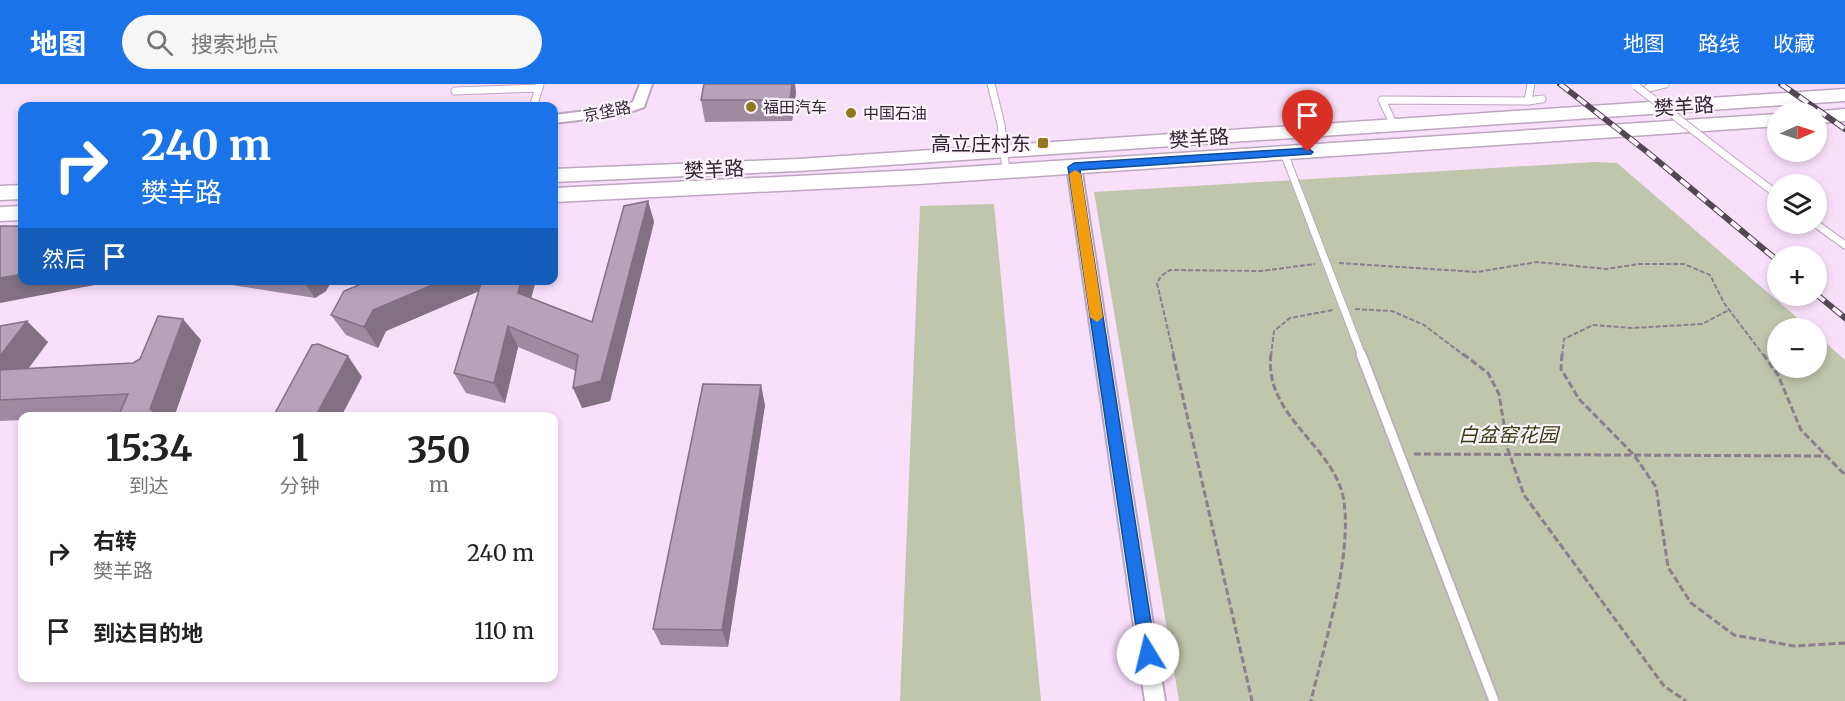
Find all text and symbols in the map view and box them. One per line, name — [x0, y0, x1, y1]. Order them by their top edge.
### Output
search box — [122, 15, 542, 69]
text: 地图 — [30, 26, 86, 62]
icon: search — [143, 26, 176, 59]
text: 搜索地点 — [191, 30, 279, 58]
text: 地图 — [1623, 30, 1665, 57]
text: 路线 — [1698, 30, 1740, 57]
text: 收藏 — [1773, 30, 1815, 57]
pin — [1282, 90, 1333, 152]
street label: 樊羊路 — [1653, 91, 1715, 121]
street label: 京垡路 — [582, 97, 632, 125]
place label: 福田汽车 — [763, 97, 827, 117]
icon: arrive — [1291, 99, 1324, 132]
marker: 福田汽车 — [744, 100, 758, 114]
north arrow — [1767, 102, 1827, 162]
map controls — [1767, 102, 1827, 378]
place label: 中国石油 — [863, 103, 927, 123]
marker: 中国石油 — [844, 106, 858, 120]
text: 240 m — [141, 119, 271, 171]
street label: 樊羊路 — [1168, 123, 1230, 153]
icon: right — [42, 126, 120, 204]
place label: 高立庄村东 — [931, 131, 1031, 156]
marker: 高立庄村东 — [1036, 136, 1050, 150]
street label: 樊羊路 — [683, 155, 745, 183]
button: layers — [1767, 174, 1827, 234]
text: 樊羊路 — [141, 175, 222, 209]
icon: arrive — [98, 240, 131, 273]
text: 然后 — [42, 245, 86, 273]
button: + — [1767, 246, 1827, 306]
button: − — [1767, 318, 1827, 378]
park label: 白盆窑花园 — [1458, 422, 1561, 447]
text: 15:34 — [105, 426, 192, 471]
text: 1 — [291, 426, 308, 471]
text: 350 — [407, 428, 471, 473]
text: m — [429, 472, 449, 497]
text: 到达 — [129, 473, 169, 498]
text: 分钟 — [280, 473, 320, 498]
text: 右转 — [93, 527, 137, 555]
icon: right — [42, 537, 75, 570]
text: 240 m — [467, 539, 534, 567]
text: 樊羊路 — [93, 558, 153, 583]
icon: arrive — [42, 615, 75, 648]
text: 110 m — [475, 617, 534, 645]
text: 到达目的地 — [93, 619, 203, 647]
position arrow — [1116, 622, 1180, 686]

